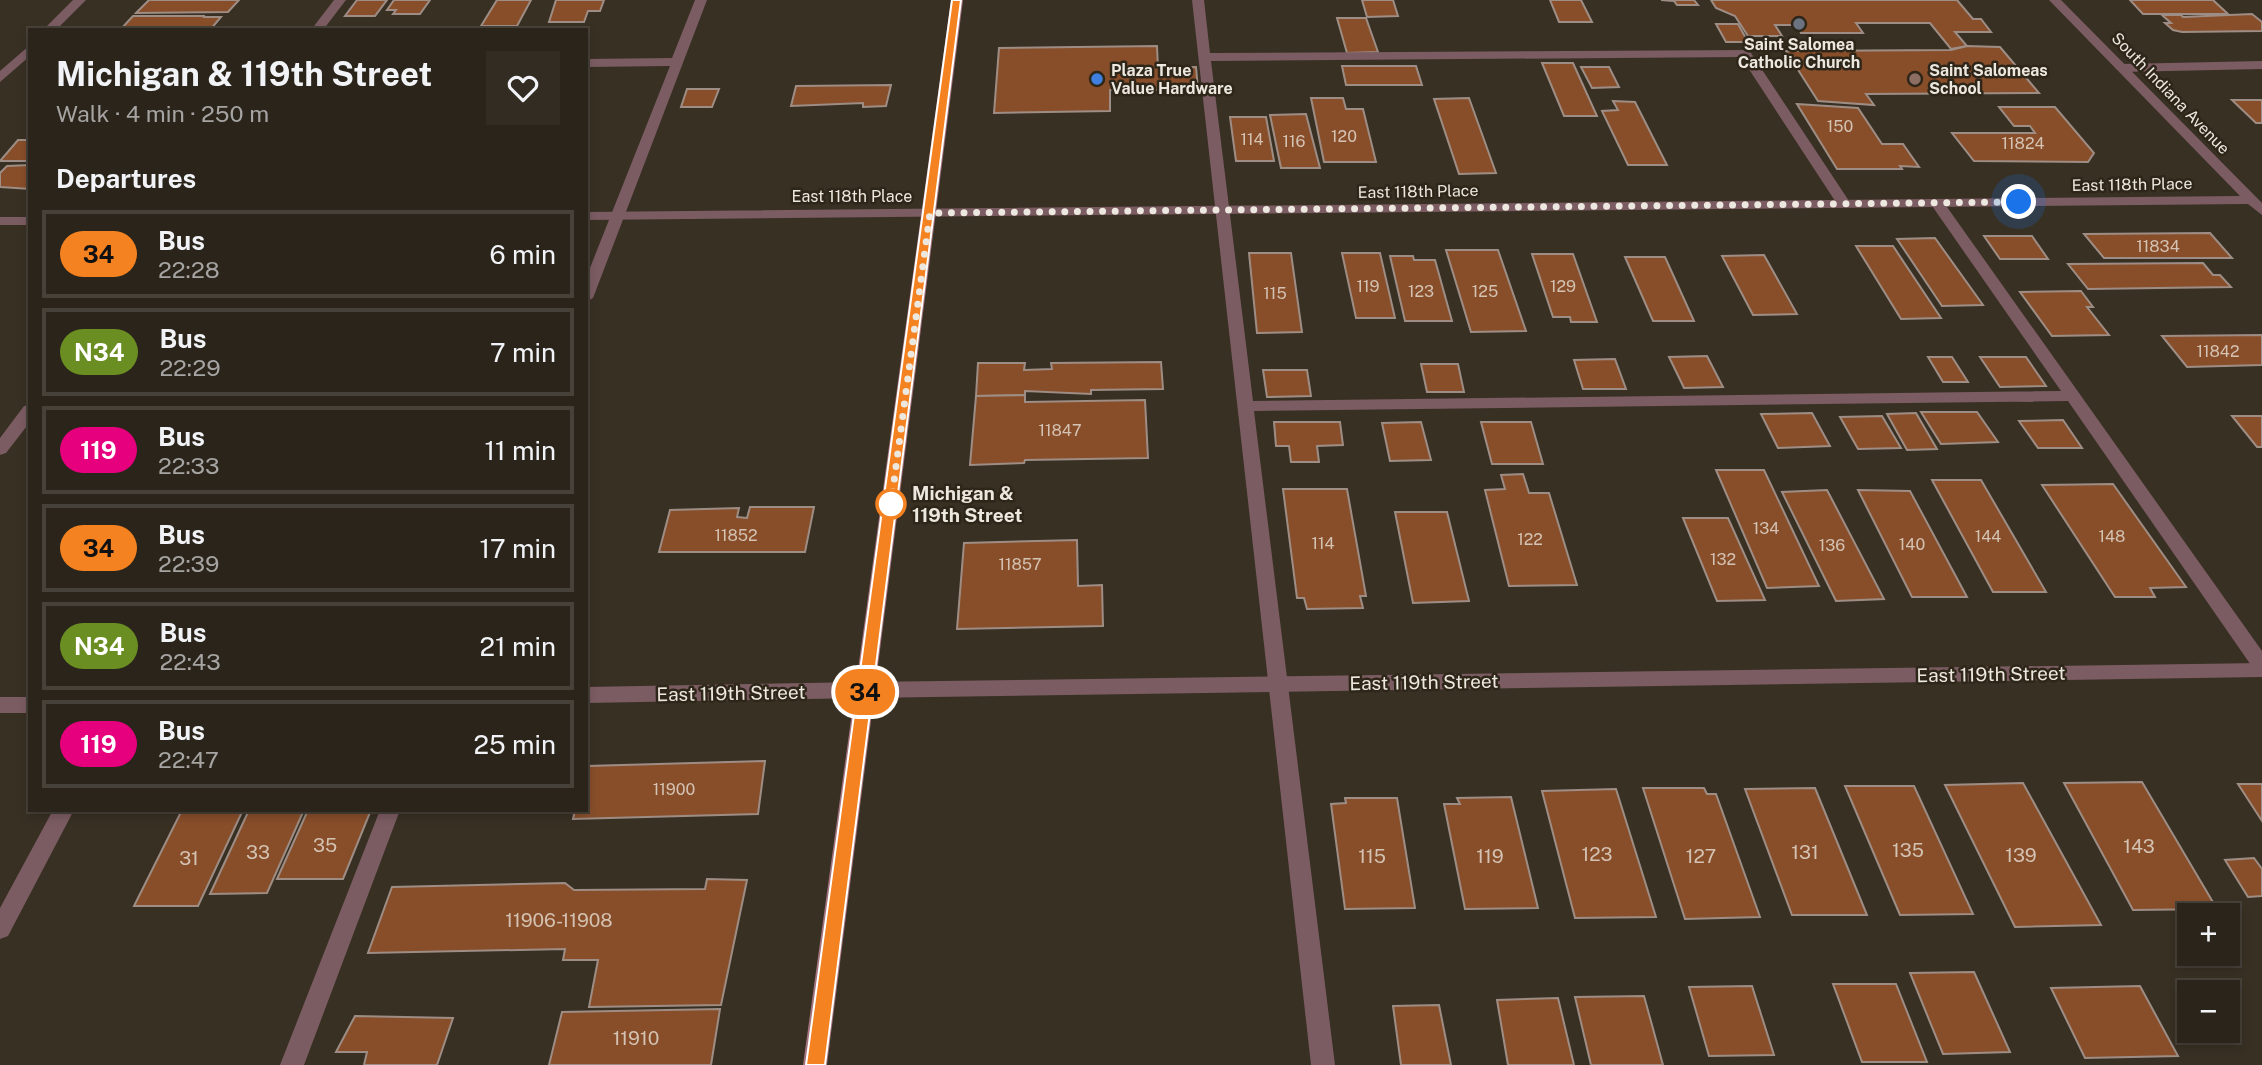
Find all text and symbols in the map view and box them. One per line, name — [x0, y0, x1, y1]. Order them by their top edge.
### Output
marker: Saint Salomea Catholic Church — [1791, 16, 1807, 32]
street label: South Indiana Avenue — [2108, 29, 2234, 158]
place label: Saint Salomea Catholic Church — [1738, 35, 1860, 72]
button: heart — [486, 51, 560, 125]
text: Michigan & 119th Street — [56, 55, 432, 93]
place label: Plaza True Value Hardware — [1111, 61, 1233, 98]
place label: Saint Salomeas School — [1929, 61, 2048, 98]
marker: Plaza True Value Hardware — [1089, 71, 1105, 87]
marker: Saint Salomeas School — [1907, 71, 1923, 87]
text: Walk · 4 min · 250 m — [56, 100, 269, 127]
house number: 150 — [1827, 117, 1853, 136]
house number: 120 — [1331, 127, 1357, 146]
house number: 114 — [1240, 130, 1264, 149]
house number: 116 — [1283, 132, 1306, 151]
house number: 11824 — [2002, 134, 2044, 153]
text: Departures — [56, 163, 196, 194]
street label: East 118th Place — [2071, 174, 2193, 195]
street label: East 118th Place — [1357, 181, 1479, 202]
your location — [2001, 184, 2036, 219]
street label: East 118th Place — [792, 187, 912, 206]
text: Bus — [158, 225, 205, 256]
house number: 11834 — [2136, 237, 2180, 256]
text: 6 min — [489, 239, 556, 270]
text: 34 — [83, 240, 114, 268]
text: 22:28 — [158, 256, 220, 283]
house number: 119 — [1356, 277, 1380, 296]
house number: 129 — [1550, 277, 1576, 296]
house number: 123 — [1408, 282, 1434, 301]
house number: 125 — [1472, 282, 1498, 301]
house number: 115 — [1263, 284, 1287, 303]
text: Bus — [159, 323, 206, 354]
text: 7 min — [490, 337, 556, 368]
text: N34 — [74, 338, 124, 366]
house number: 11842 — [2197, 342, 2239, 361]
text: 22:29 — [159, 354, 221, 381]
text: Bus — [158, 421, 205, 452]
house number: 11847 — [1038, 421, 1082, 440]
text: 11 min — [484, 435, 556, 466]
text: 119 — [80, 436, 117, 464]
text: 22:33 — [158, 452, 219, 479]
place label: Michigan & 119th Street — [912, 482, 1022, 526]
marker: Michigan & 119th Street — [876, 489, 906, 519]
text: Bus — [158, 519, 205, 550]
house number: 134 — [1753, 519, 1779, 538]
house number: 11852 — [714, 526, 758, 545]
house number: 144 — [1975, 527, 2001, 546]
house number: 148 — [2099, 527, 2125, 546]
house number: 122 — [1517, 530, 1543, 549]
text: 17 min — [479, 533, 556, 564]
text: 34 — [83, 534, 114, 562]
house number: 114 — [1311, 534, 1335, 553]
house number: 140 — [1899, 535, 1925, 554]
house number: 136 — [1819, 536, 1845, 555]
text: 22:39 — [158, 550, 219, 577]
house number: 132 — [1710, 550, 1736, 569]
house number: 11857 — [998, 555, 1042, 574]
text: Bus — [159, 617, 206, 648]
text: 21 min — [480, 631, 556, 662]
text: N34 — [74, 632, 124, 660]
text: 22:43 — [159, 648, 221, 675]
street label: East 119th Street — [1916, 662, 2066, 686]
line badge: 34 — [834, 669, 896, 715]
street label: East 119th Street — [1349, 670, 1499, 694]
text: 34 — [849, 678, 881, 706]
street label: East 119th Street — [656, 681, 806, 705]
text: Bus — [158, 715, 205, 746]
text: 25 min — [473, 729, 556, 760]
text: 119 — [80, 730, 117, 758]
text: 22:47 — [158, 746, 219, 773]
house number: 11900 — [653, 780, 695, 799]
house number: 35 — [313, 834, 337, 856]
house number: 143 — [2123, 835, 2155, 857]
house number: 135 — [1892, 839, 1924, 861]
house number: 33 — [246, 841, 270, 863]
house number: 131 — [1791, 841, 1819, 863]
house number: 123 — [1581, 843, 1613, 865]
house number: 139 — [2005, 844, 2037, 866]
house number: 115 — [1358, 845, 1386, 867]
house number: 119 — [1476, 845, 1504, 867]
house number: 127 — [1686, 845, 1716, 867]
house number: 31 — [179, 847, 199, 869]
map controls — [2177, 903, 2240, 1043]
button: + — [2177, 903, 2240, 966]
house number: 11906-11908 — [505, 909, 613, 931]
button: − — [2177, 980, 2240, 1043]
house number: 11910 — [613, 1027, 659, 1049]

